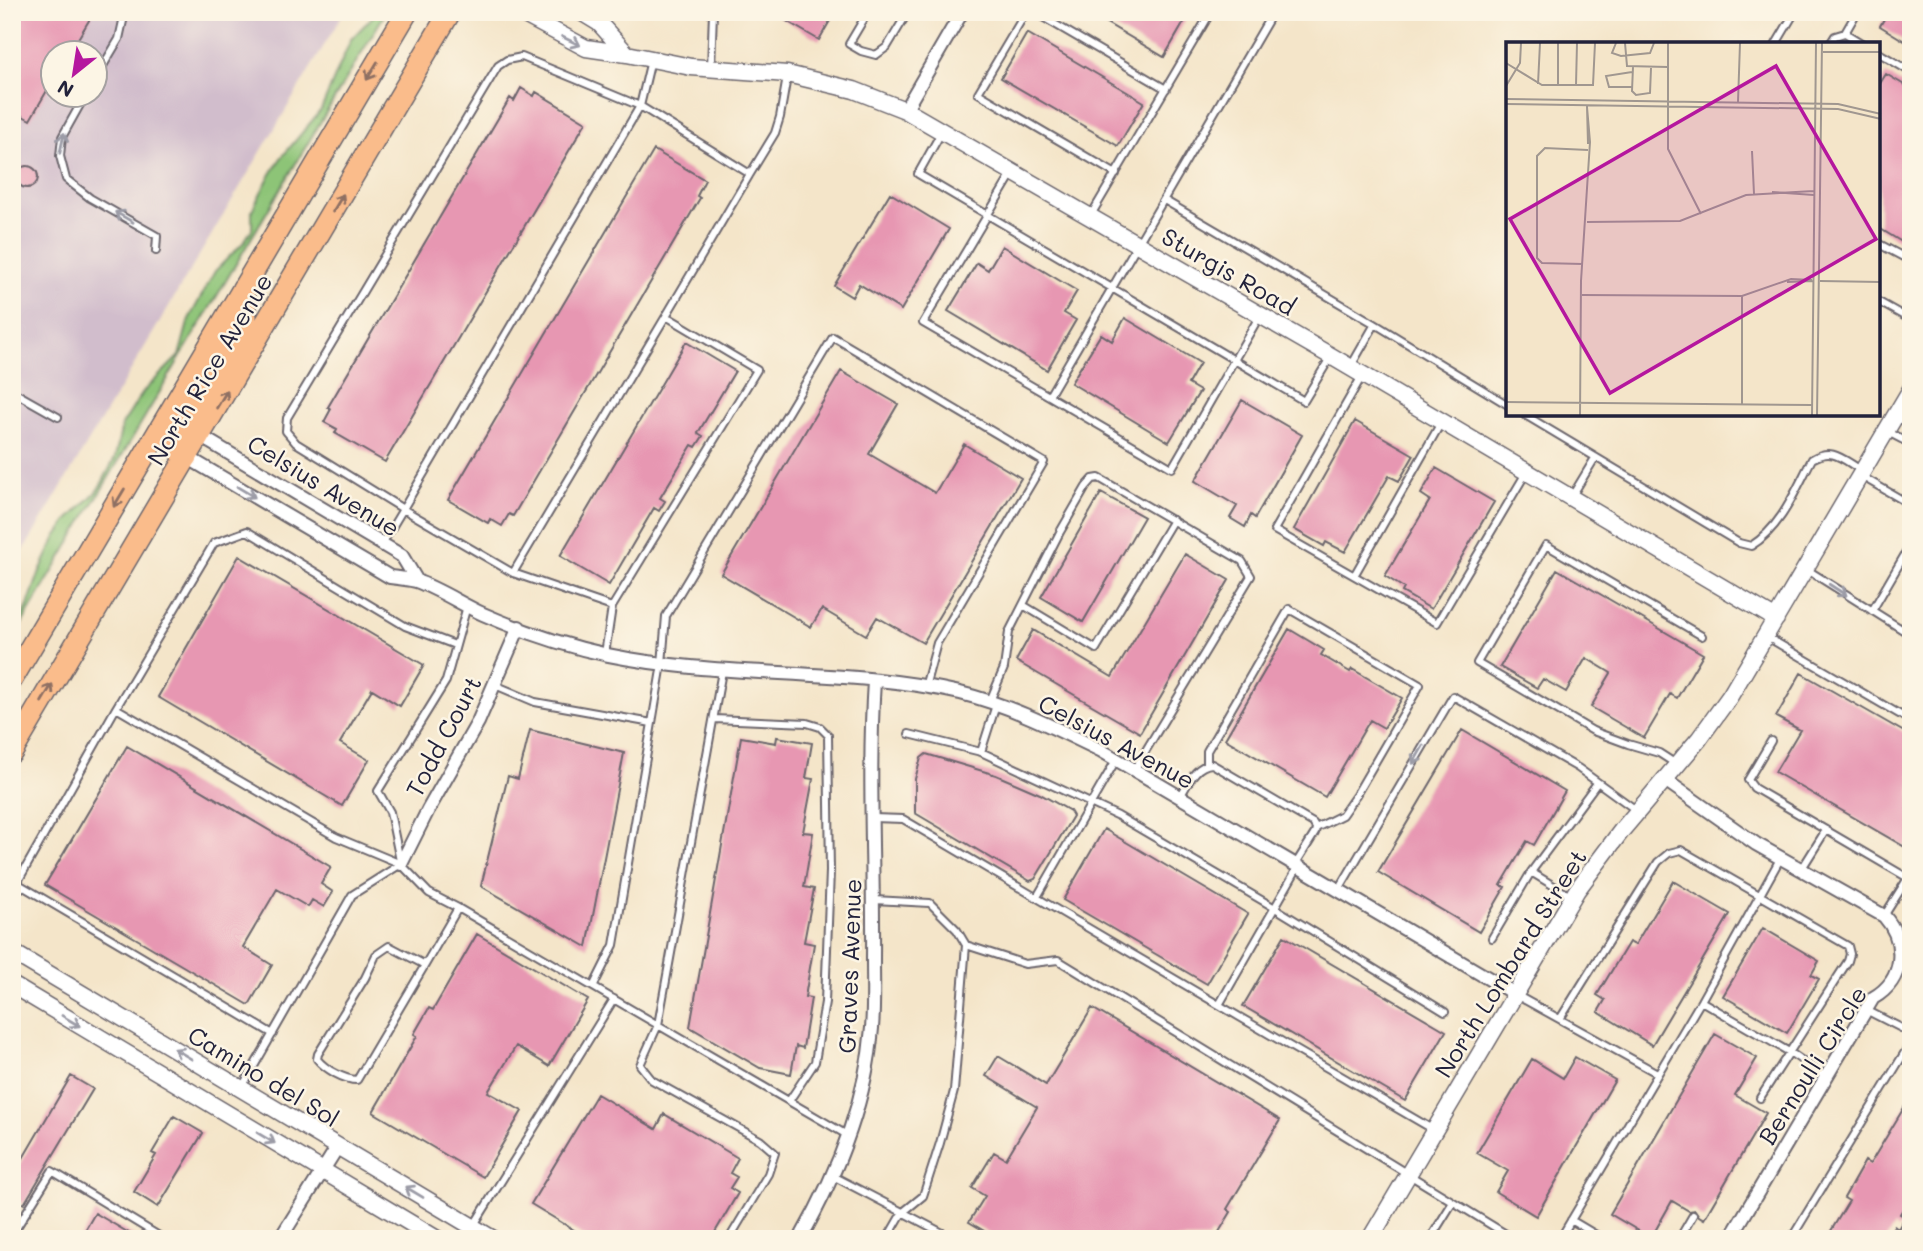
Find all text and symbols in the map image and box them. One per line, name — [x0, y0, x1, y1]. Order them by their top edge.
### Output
one-way arrow — [560, 35, 581, 48]
north arrow — [38, 38, 108, 108]
inset map — [1506, 42, 1881, 416]
one-way arrow — [365, 60, 379, 80]
text: N — [53, 75, 78, 104]
one-way arrow — [57, 132, 70, 154]
one-way arrow — [331, 193, 345, 213]
one-way arrow — [114, 210, 134, 224]
street label: Sturgis Road — [1156, 220, 1302, 322]
street label: North Rice Avenue — [140, 268, 278, 470]
one-way arrow — [215, 389, 229, 409]
street label: Celsius Avenue — [242, 427, 406, 543]
one-way arrow — [235, 485, 255, 499]
one-way arrow — [112, 488, 126, 508]
one-way arrow — [1828, 584, 1848, 598]
street label: Todd Court — [398, 670, 488, 802]
one-way arrow — [40, 684, 54, 704]
street label: Celsius Avenue — [1034, 687, 1200, 795]
one-way arrow — [1411, 744, 1425, 764]
street label: North Lombard Street — [1427, 843, 1593, 1083]
street label: Graves Avenue — [830, 878, 868, 1054]
street label: Bernoulli Circle — [1751, 980, 1873, 1150]
one-way arrow — [60, 1014, 80, 1028]
street label: Camino del Sol — [183, 1019, 345, 1133]
one-way arrow — [173, 1047, 193, 1061]
one-way arrow — [255, 1131, 275, 1145]
one-way arrow — [405, 1185, 425, 1199]

